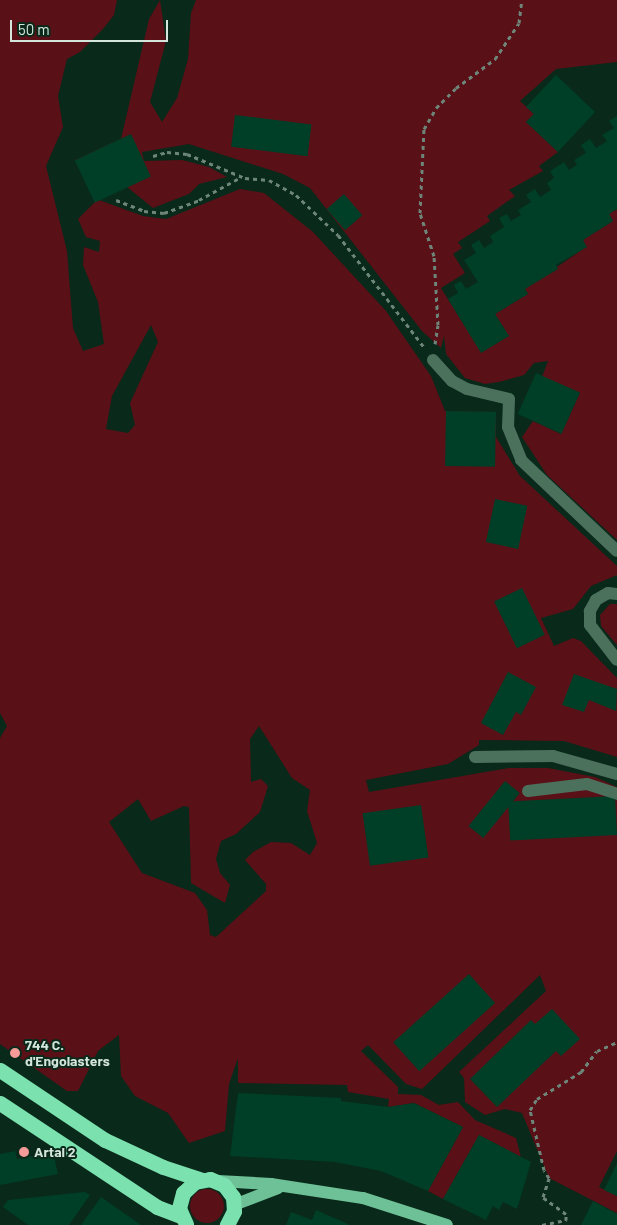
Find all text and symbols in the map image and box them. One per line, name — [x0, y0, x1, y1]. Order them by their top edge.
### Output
scale bar — [12, 10, 170, 42]
text: 50 m — [18, 20, 50, 38]
place label: 744 C. d'Engolasters — [25, 1037, 110, 1070]
marker: 744 C. d'Engolasters — [9, 1047, 21, 1059]
place label: Artal 2 — [34, 1144, 76, 1160]
marker: Artal 2 — [18, 1146, 30, 1158]

